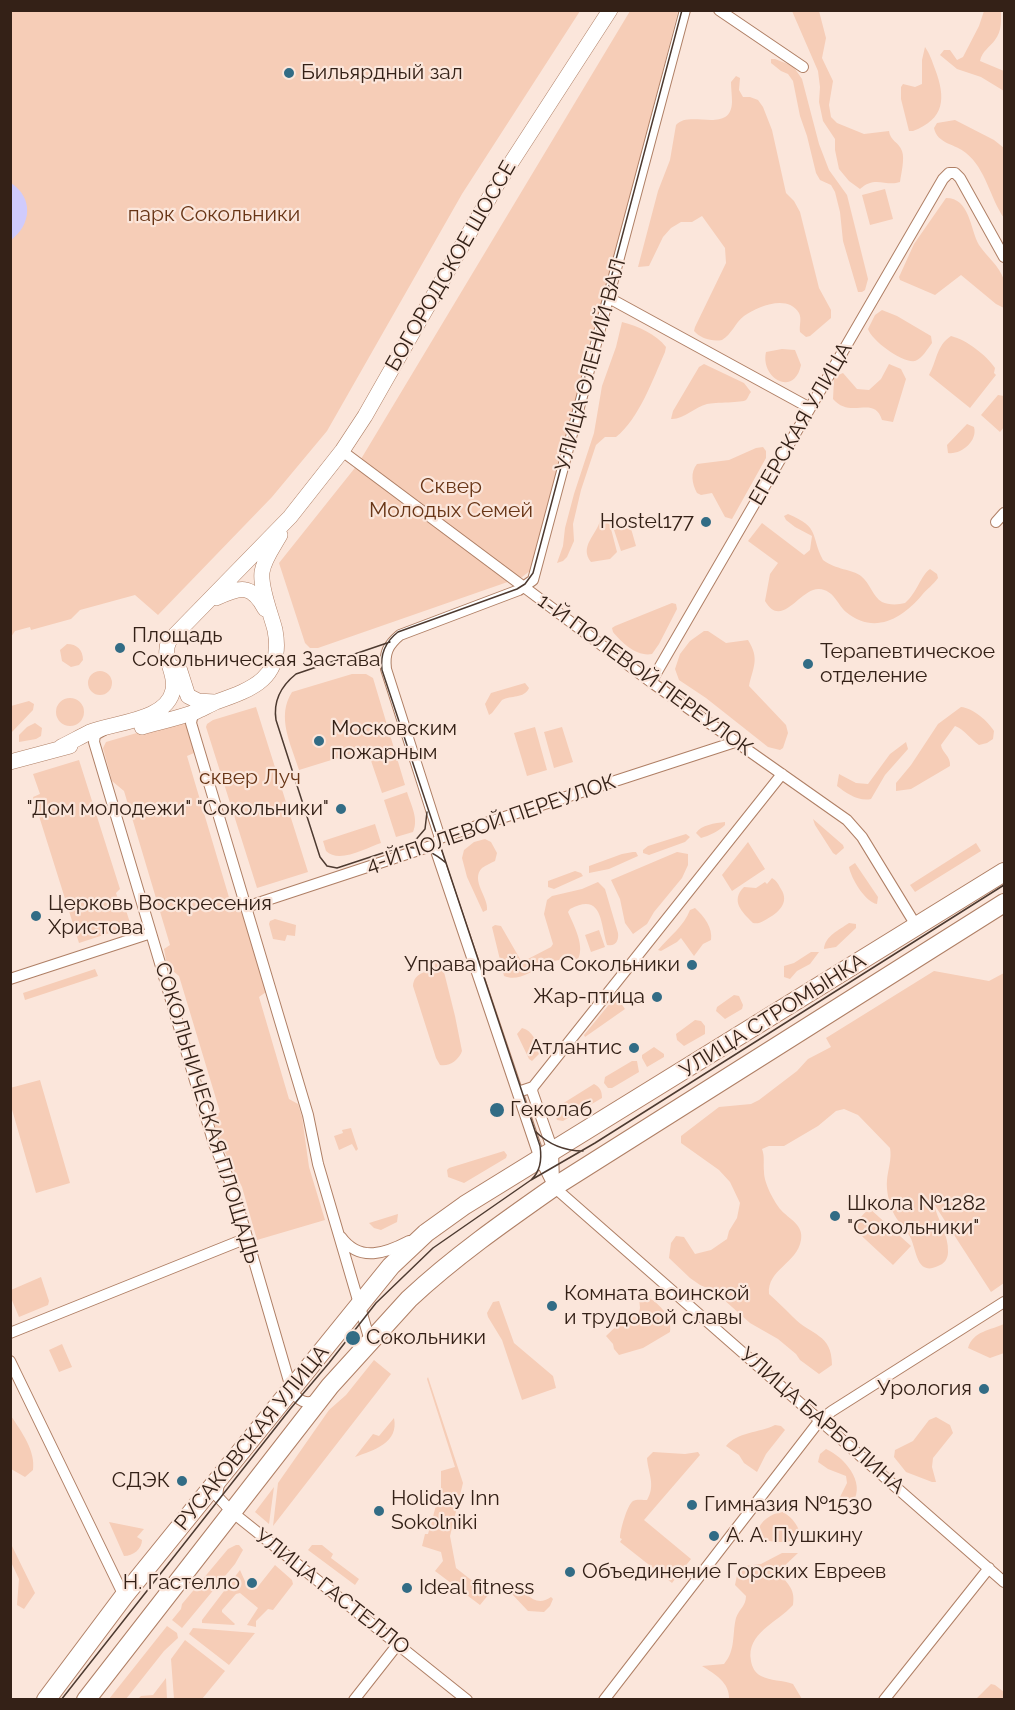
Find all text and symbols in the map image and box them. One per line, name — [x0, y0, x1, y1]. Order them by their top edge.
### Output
place label: Бильярдный зал — [301, 60, 463, 86]
marker: Бильярдный зал — [282, 66, 296, 80]
street label: БОГОРОДСКОЕ ШОССЕ — [380, 156, 522, 376]
park label: парк Сокольники — [128, 202, 300, 228]
street label: УЛИЦА ОЛЕНИЙ ВАЛ — [551, 256, 631, 474]
street label: ЕГЕРСКАЯ УЛИЦА — [744, 338, 858, 510]
park label: Сквер Молодых Семей — [369, 474, 533, 524]
place label: Hostel177 — [600, 509, 694, 535]
marker: Hostel177 — [699, 515, 713, 529]
street label: 1-Й ПОЛЕВОЙ ПЕРЕУЛОК — [533, 588, 757, 762]
place label: Площадь Сокольническая Застава — [132, 623, 380, 673]
place label: Терапевтическое отделение — [820, 639, 995, 689]
marker: Площадь Сокольническая Застава — [113, 641, 127, 655]
marker: Терапевтическое отделение — [801, 657, 815, 671]
place label: Московским пожарным — [331, 716, 457, 766]
marker: Московским пожарным — [312, 734, 326, 748]
park label: сквер Луч — [199, 765, 301, 791]
street label: 4-Й ПОЛЕВОЙ ПЕРЕУЛОК — [363, 769, 619, 879]
place label: "Дом молодежи" "Сокольники" — [26, 796, 329, 822]
marker: "Дом молодежи" "Сокольники" — [334, 802, 348, 816]
place label: Церковь Воскресения Христова — [48, 891, 272, 941]
marker: Церковь Воскресения Христова — [29, 909, 43, 923]
street label: УЛИЦА СТРОМЫНКА — [675, 949, 871, 1083]
place label: Управа района Сокольники — [404, 952, 680, 978]
marker: Управа района Сокольники — [685, 958, 699, 972]
street label: СОКОЛЬНИЧЕСКАЯ ПЛОЩАДЬ — [149, 959, 265, 1267]
place label: Жар-птица — [533, 984, 645, 1010]
marker: Жар-птица — [650, 990, 664, 1004]
place label: Атлантис — [529, 1035, 622, 1061]
marker: Атлантис — [627, 1041, 641, 1055]
place label: Геколаб — [510, 1097, 592, 1123]
marker: Геколаб — [488, 1101, 506, 1119]
place label: Школа №1282 "Сокольники" — [847, 1191, 986, 1241]
marker: Школа №1282 "Сокольники" — [828, 1209, 842, 1223]
place label: Комната воинской и трудовой славы — [564, 1281, 749, 1331]
marker: Комната воинской и трудовой славы — [545, 1299, 559, 1313]
place label: Сокольники — [366, 1325, 486, 1351]
marker: Сокольники — [344, 1329, 362, 1347]
street label: РУСАКОВСКАЯ УЛИЦА — [170, 1340, 334, 1536]
street label: УЛИЦА БАРБОЛИНА — [734, 1343, 910, 1499]
place label: Урология — [877, 1376, 972, 1402]
marker: Урология — [977, 1382, 991, 1396]
place label: СДЭК — [112, 1468, 170, 1494]
marker: СДЭК — [175, 1474, 189, 1488]
place label: Holiday Inn Sokolniki — [391, 1486, 500, 1536]
place label: Гимназия №1530 — [704, 1492, 873, 1518]
marker: Гимназия №1530 — [685, 1498, 699, 1512]
marker: Holiday Inn Sokolniki — [372, 1504, 386, 1518]
place label: А. А. Пушкину — [726, 1523, 863, 1549]
street label: УЛИЦА ГАСТЕЛЛО — [249, 1524, 415, 1660]
marker: А. А. Пушкину — [707, 1529, 721, 1543]
place label: Объединение Горских Евреев — [582, 1559, 886, 1585]
marker: Объединение Горских Евреев — [563, 1565, 577, 1579]
place label: Н. Гастелло — [123, 1570, 240, 1596]
place label: Ideal fitness — [419, 1575, 534, 1601]
marker: Н. Гастелло — [245, 1576, 259, 1590]
marker: Ideal fitness — [400, 1581, 414, 1595]

